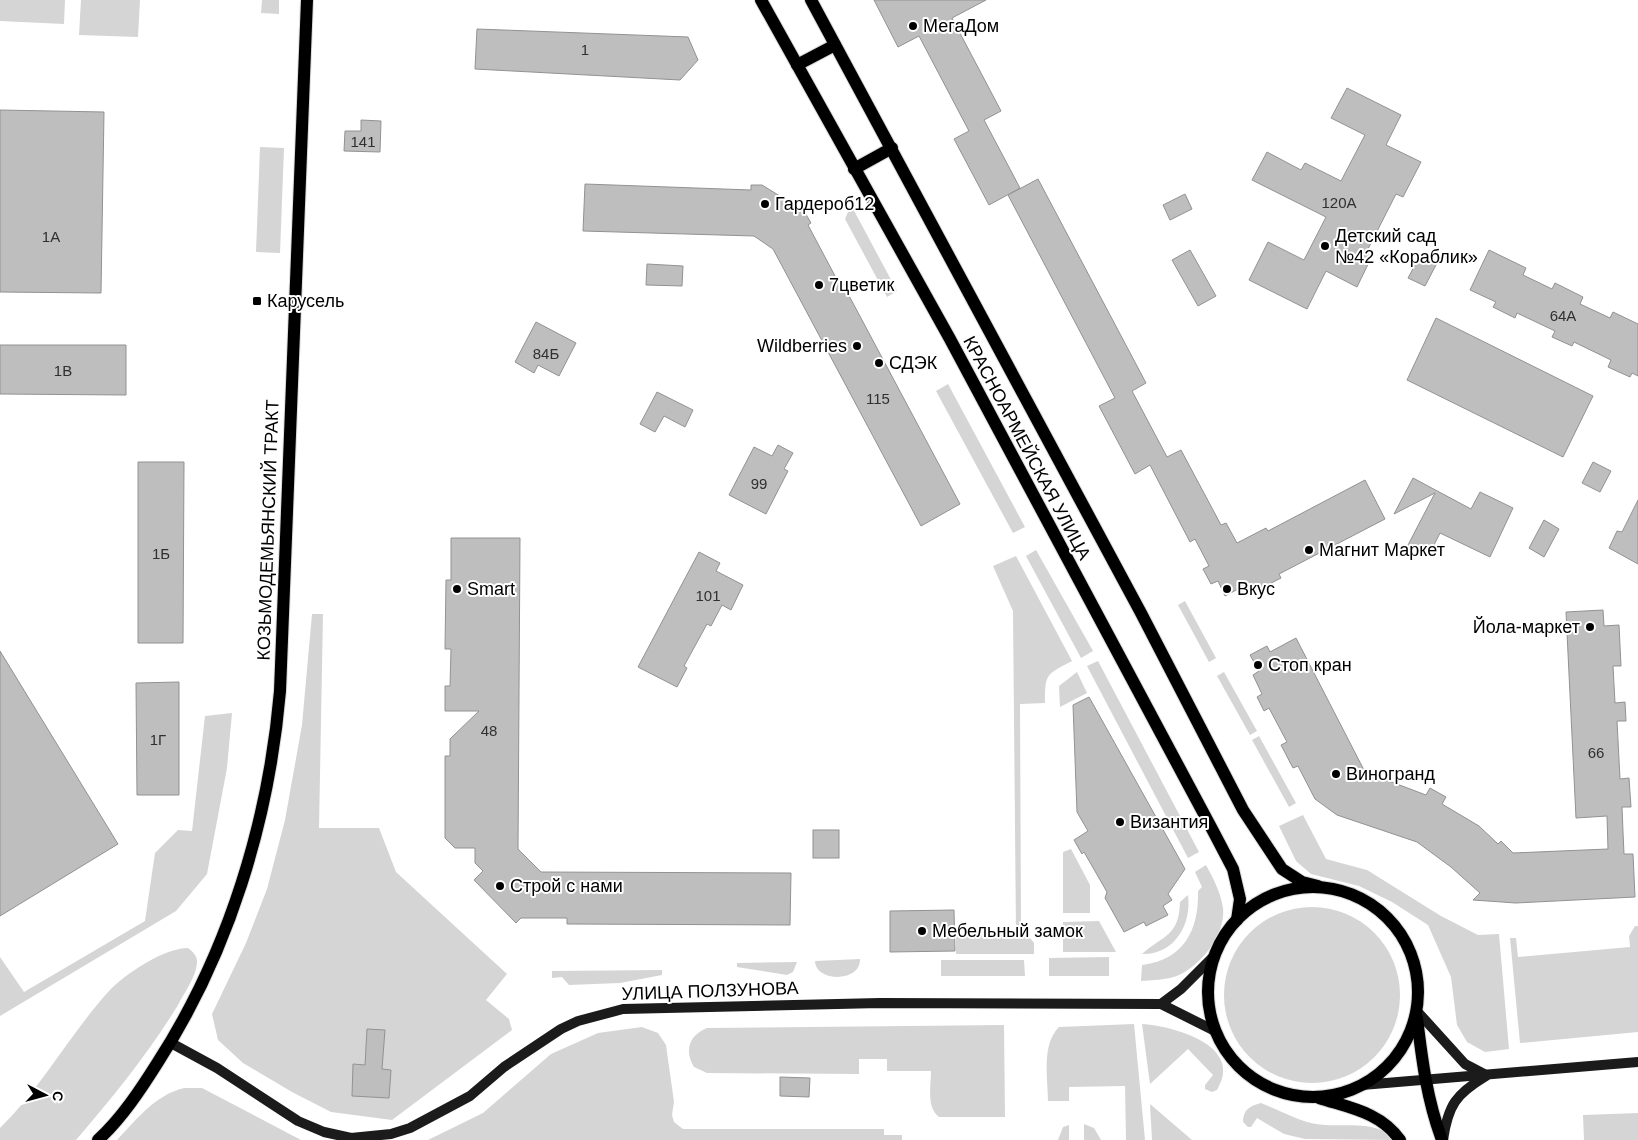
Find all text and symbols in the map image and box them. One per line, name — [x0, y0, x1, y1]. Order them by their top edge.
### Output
place label: МегаДом — [923, 16, 999, 36]
marker: МегаДом — [907, 20, 919, 32]
house number: 1 — [581, 41, 589, 58]
house number: 141 — [350, 133, 376, 150]
place label: Гардероб12 — [775, 194, 874, 214]
house number: 120А — [1321, 194, 1357, 211]
marker: Гардероб12 — [759, 198, 771, 210]
place label: Детский сад №42 «Кораблик» — [1335, 226, 1478, 267]
house number: 1А — [42, 228, 60, 245]
marker: Детский сад №42 «Кораблик» — [1319, 240, 1331, 252]
place label: 7цветик — [829, 275, 894, 295]
marker: 7цветик — [813, 279, 825, 291]
place label: Карусель — [267, 291, 344, 311]
marker: Карусель — [251, 295, 263, 307]
house number: 64А — [1550, 307, 1576, 324]
street label: КРАСНОАРМЕЙСКАЯ УЛИЦА — [959, 332, 1096, 563]
place label: Wildberries — [757, 336, 847, 356]
marker: Wildberries — [851, 340, 863, 352]
house number: 84Б — [533, 345, 559, 362]
place label: СДЭК — [889, 353, 938, 373]
marker: СДЭК — [873, 357, 885, 369]
house number: 1В — [54, 362, 72, 379]
house number: 115 — [866, 390, 890, 407]
street label: КОЗЬМОДЕМЬЯНСКИЙ ТРАКТ — [252, 399, 283, 661]
house number: 99 — [751, 475, 767, 492]
place label: Магнит Маркет — [1319, 540, 1445, 560]
marker: Магнит Маркет — [1303, 544, 1315, 556]
house number: 1Б — [152, 545, 170, 562]
place label: Smart — [467, 579, 515, 599]
place label: Вкус — [1237, 579, 1275, 599]
marker: Smart — [451, 583, 463, 595]
marker: Вкус — [1221, 583, 1233, 595]
house number: 101 — [695, 587, 721, 604]
place label: Йола-маркет — [1473, 616, 1580, 637]
marker: Йола-маркет — [1584, 621, 1596, 633]
place label: Стоп кран — [1268, 655, 1352, 675]
marker: Стоп кран — [1252, 659, 1264, 671]
house number: 48 — [481, 722, 497, 739]
house number: 1Г — [150, 731, 166, 748]
house number: 66 — [1588, 744, 1604, 761]
place label: Виногранд — [1346, 764, 1436, 784]
marker: Виногранд — [1330, 768, 1342, 780]
place label: Византия — [1130, 812, 1208, 832]
marker: Византия — [1114, 816, 1126, 828]
place label: Строй с нами — [510, 876, 623, 896]
marker: Строй с нами — [494, 880, 506, 892]
place label: Мебельный замок — [932, 921, 1083, 941]
marker: Мебельный замок — [916, 925, 928, 937]
street label: УЛИЦА ПОЛЗУНОВА — [621, 978, 799, 1004]
north arrow — [20, 1070, 70, 1120]
text: С — [49, 1090, 66, 1102]

